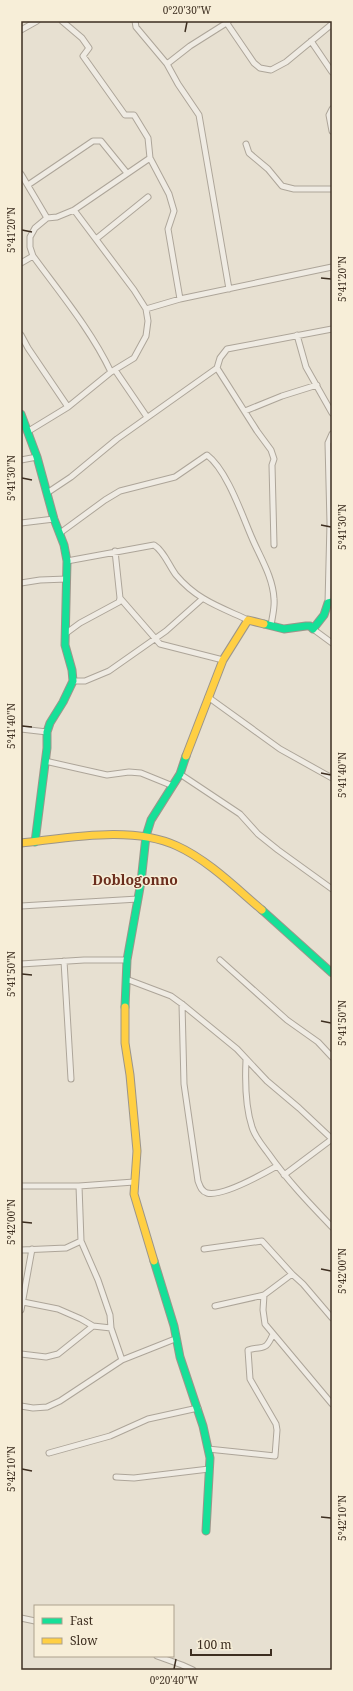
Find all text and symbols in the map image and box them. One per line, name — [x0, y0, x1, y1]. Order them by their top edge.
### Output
text: 0°20'30"W — [163, 3, 212, 17]
text: 5°41'20"N — [4, 207, 18, 253]
text: 5°41'20"N — [335, 256, 349, 302]
text: 5°41'30"N — [4, 455, 18, 501]
text: 5°41'30"N — [335, 504, 349, 550]
text: 5°41'40"N — [4, 703, 18, 749]
text: 5°41'40"N — [335, 752, 349, 798]
district label: Doblogonno — [92, 870, 178, 889]
text: 5°41'50"N — [4, 951, 18, 997]
text: 5°41'50"N — [335, 1000, 349, 1046]
text: 5°42'00"N — [4, 1199, 18, 1245]
text: 5°42'00"N — [335, 1248, 349, 1294]
text: 5°42'10"N — [4, 1446, 18, 1492]
text: 5°42'10"N — [335, 1495, 349, 1541]
legend — [34, 1605, 174, 1657]
text: Fast — [70, 1612, 93, 1629]
scale bar — [191, 1631, 271, 1657]
text: Slow — [70, 1632, 98, 1649]
text: 100 m — [197, 1636, 232, 1653]
text: 0°20'40"W — [150, 1673, 199, 1687]

